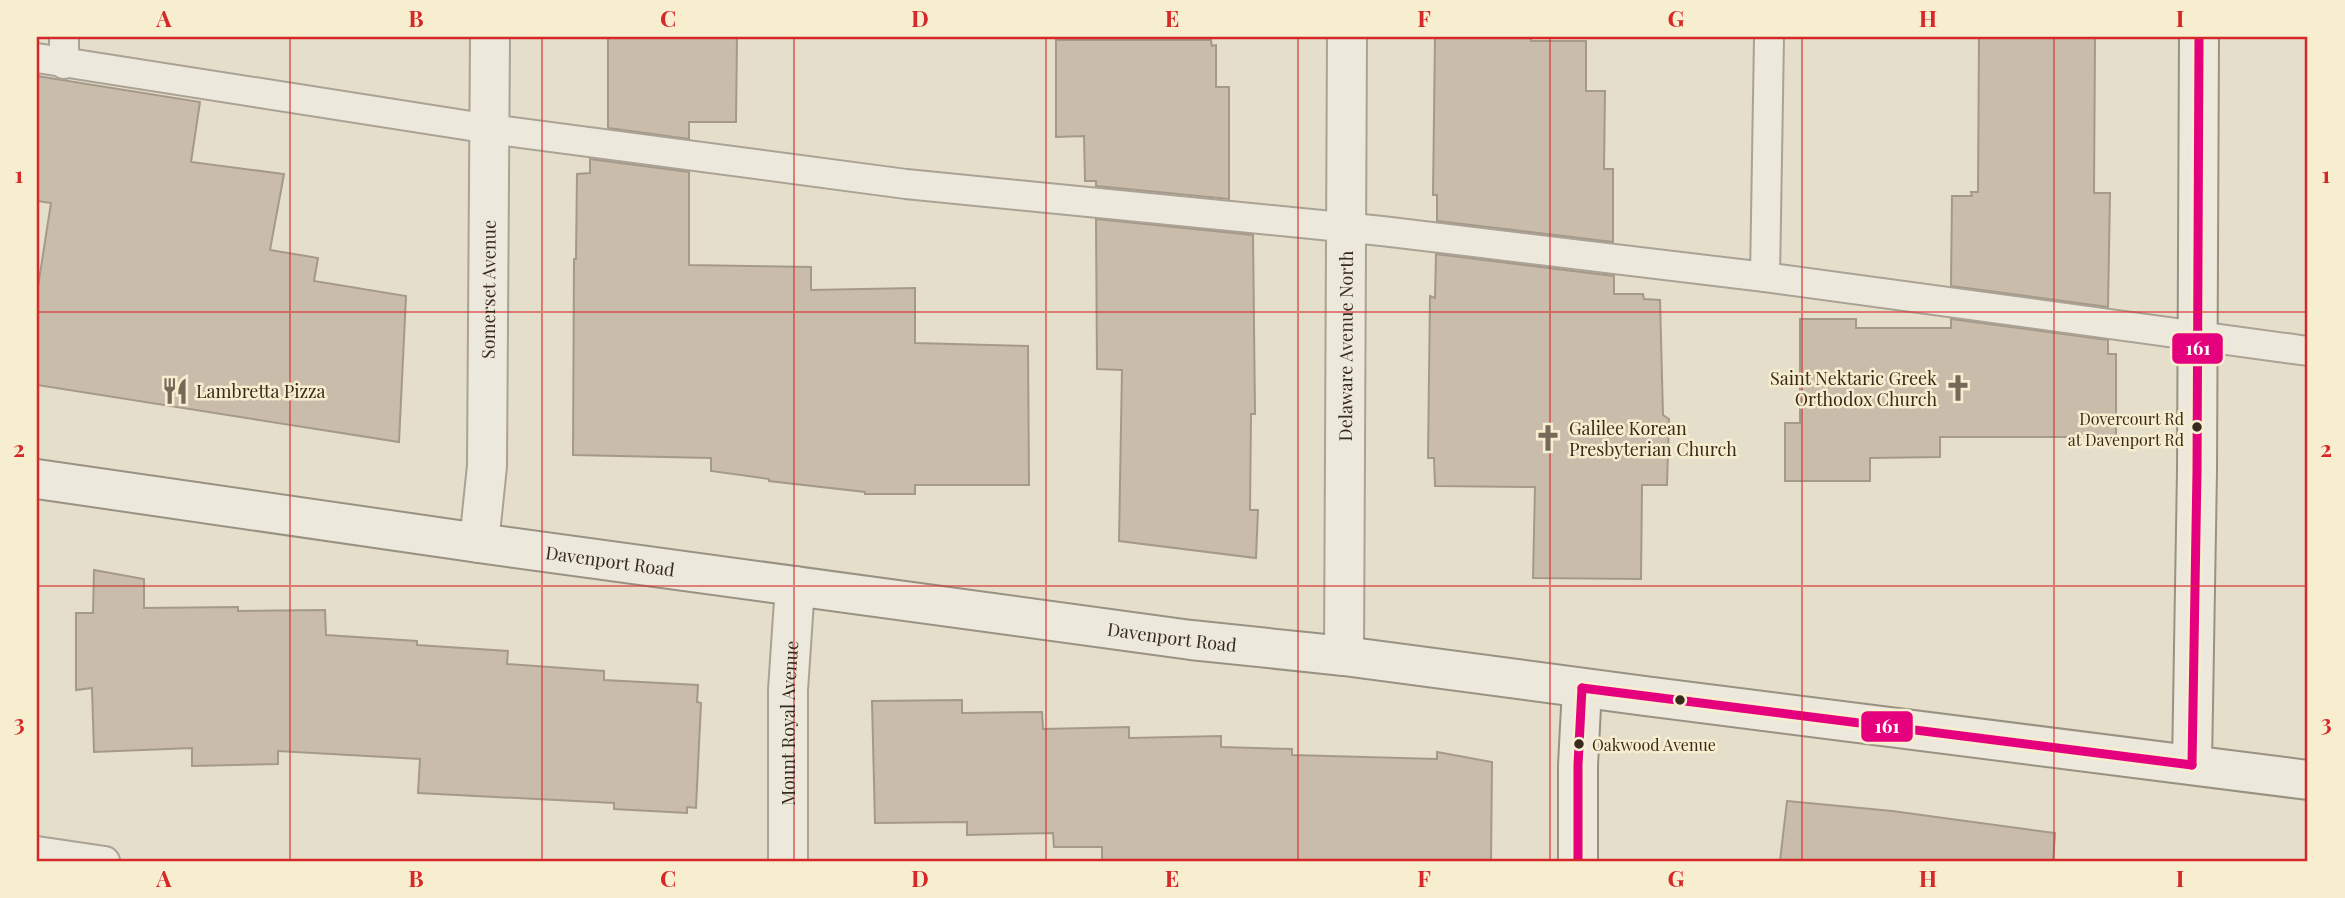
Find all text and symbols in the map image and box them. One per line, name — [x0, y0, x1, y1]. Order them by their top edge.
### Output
text: A — [155, 2, 172, 33]
text: B — [408, 2, 424, 33]
text: C — [660, 2, 676, 33]
text: D — [911, 2, 929, 33]
text: E — [1165, 2, 1179, 33]
text: F — [1417, 2, 1431, 33]
text: G — [1668, 2, 1685, 33]
text: H — [1919, 2, 1937, 33]
text: I — [2176, 2, 2184, 33]
text: 1 — [15, 158, 24, 189]
text: 1 — [2322, 158, 2331, 189]
street label: Somerset Avenue — [476, 220, 501, 359]
street label: Delaware Avenue North — [1333, 250, 1358, 441]
line badge: 161 — [2171, 332, 2224, 365]
text: 161 — [2185, 334, 2211, 360]
place label: Saint Nektaric Greek Orthodox Church — [1770, 366, 1937, 411]
church icon: Saint Nektaric Greek Orthodox Church — [1943, 373, 1973, 403]
restaurant icon: Lambretta Pizza — [160, 376, 190, 406]
place label: Lambretta Pizza — [196, 379, 326, 403]
place label: Dovercourt Rd at Davenport Rd — [2068, 408, 2184, 450]
place label: Galilee Korean Presbyterian Church — [1569, 416, 1737, 461]
marker: Dovercourt Rd at Davenport Rd — [2190, 420, 2204, 434]
church icon: Galilee Korean Presbyterian Church — [1533, 423, 1563, 453]
text: 2 — [13, 432, 25, 463]
text: 2 — [2320, 432, 2332, 463]
street label: Davenport Road — [544, 540, 677, 582]
street label: Davenport Road — [1106, 617, 1238, 657]
street label: Mount Royal Avenue — [776, 640, 803, 805]
unlabelled marker — [1673, 693, 1687, 707]
text: 3 — [13, 706, 25, 737]
text: 3 — [2320, 706, 2332, 737]
line badge: 161 — [1860, 710, 1914, 743]
text: 161 — [1874, 712, 1900, 738]
place label: Oakwood Avenue — [1592, 734, 1716, 755]
marker: Oakwood Avenue — [1572, 737, 1586, 751]
text: A — [155, 862, 172, 893]
text: B — [408, 862, 424, 893]
text: C — [660, 862, 676, 893]
text: D — [911, 862, 929, 893]
text: E — [1165, 862, 1179, 893]
text: F — [1417, 862, 1431, 893]
text: G — [1668, 862, 1685, 893]
text: H — [1919, 862, 1937, 893]
text: I — [2176, 862, 2184, 893]

